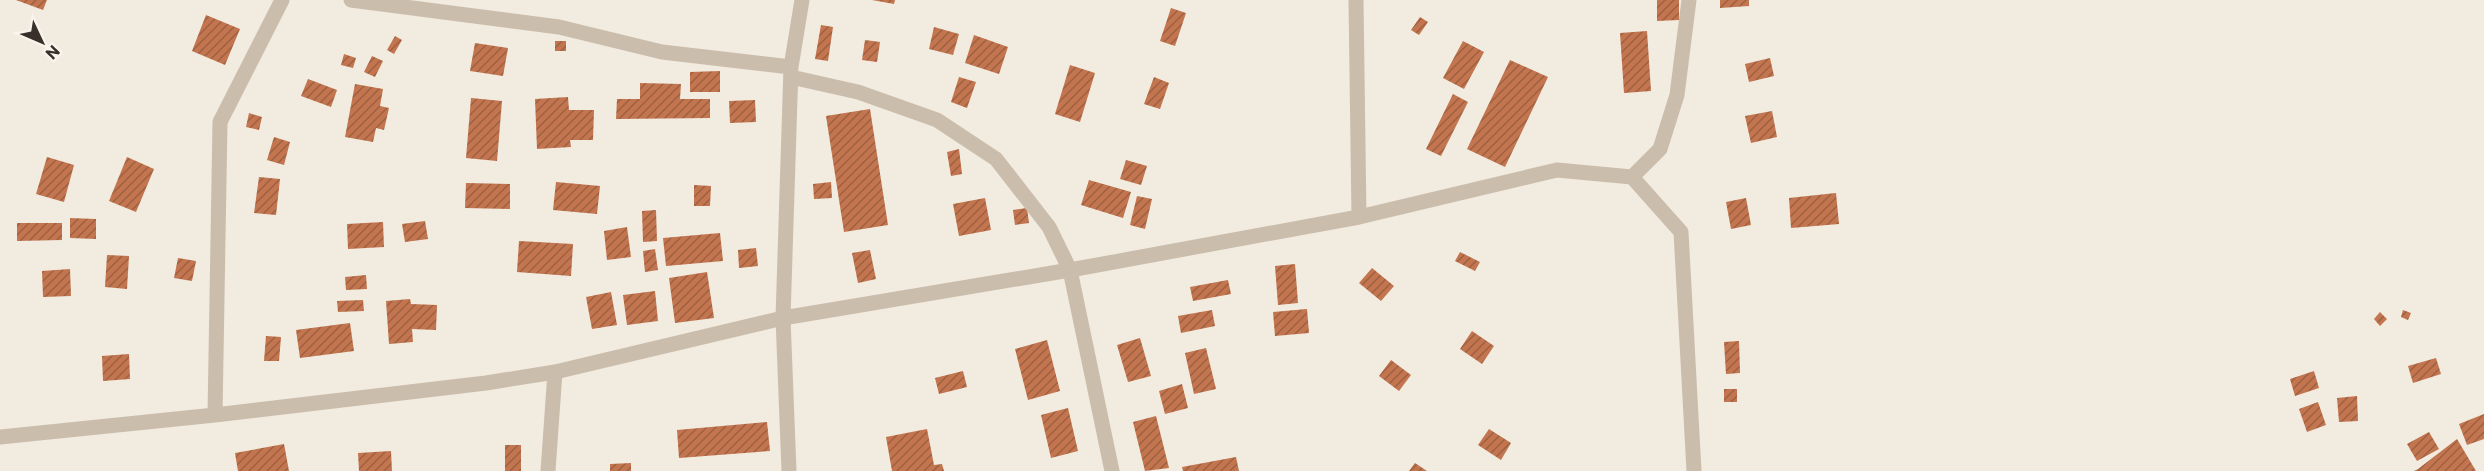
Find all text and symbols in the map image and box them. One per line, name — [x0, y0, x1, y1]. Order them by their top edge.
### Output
north arrow — [12, 12, 72, 72]
text: N — [42, 42, 64, 64]

